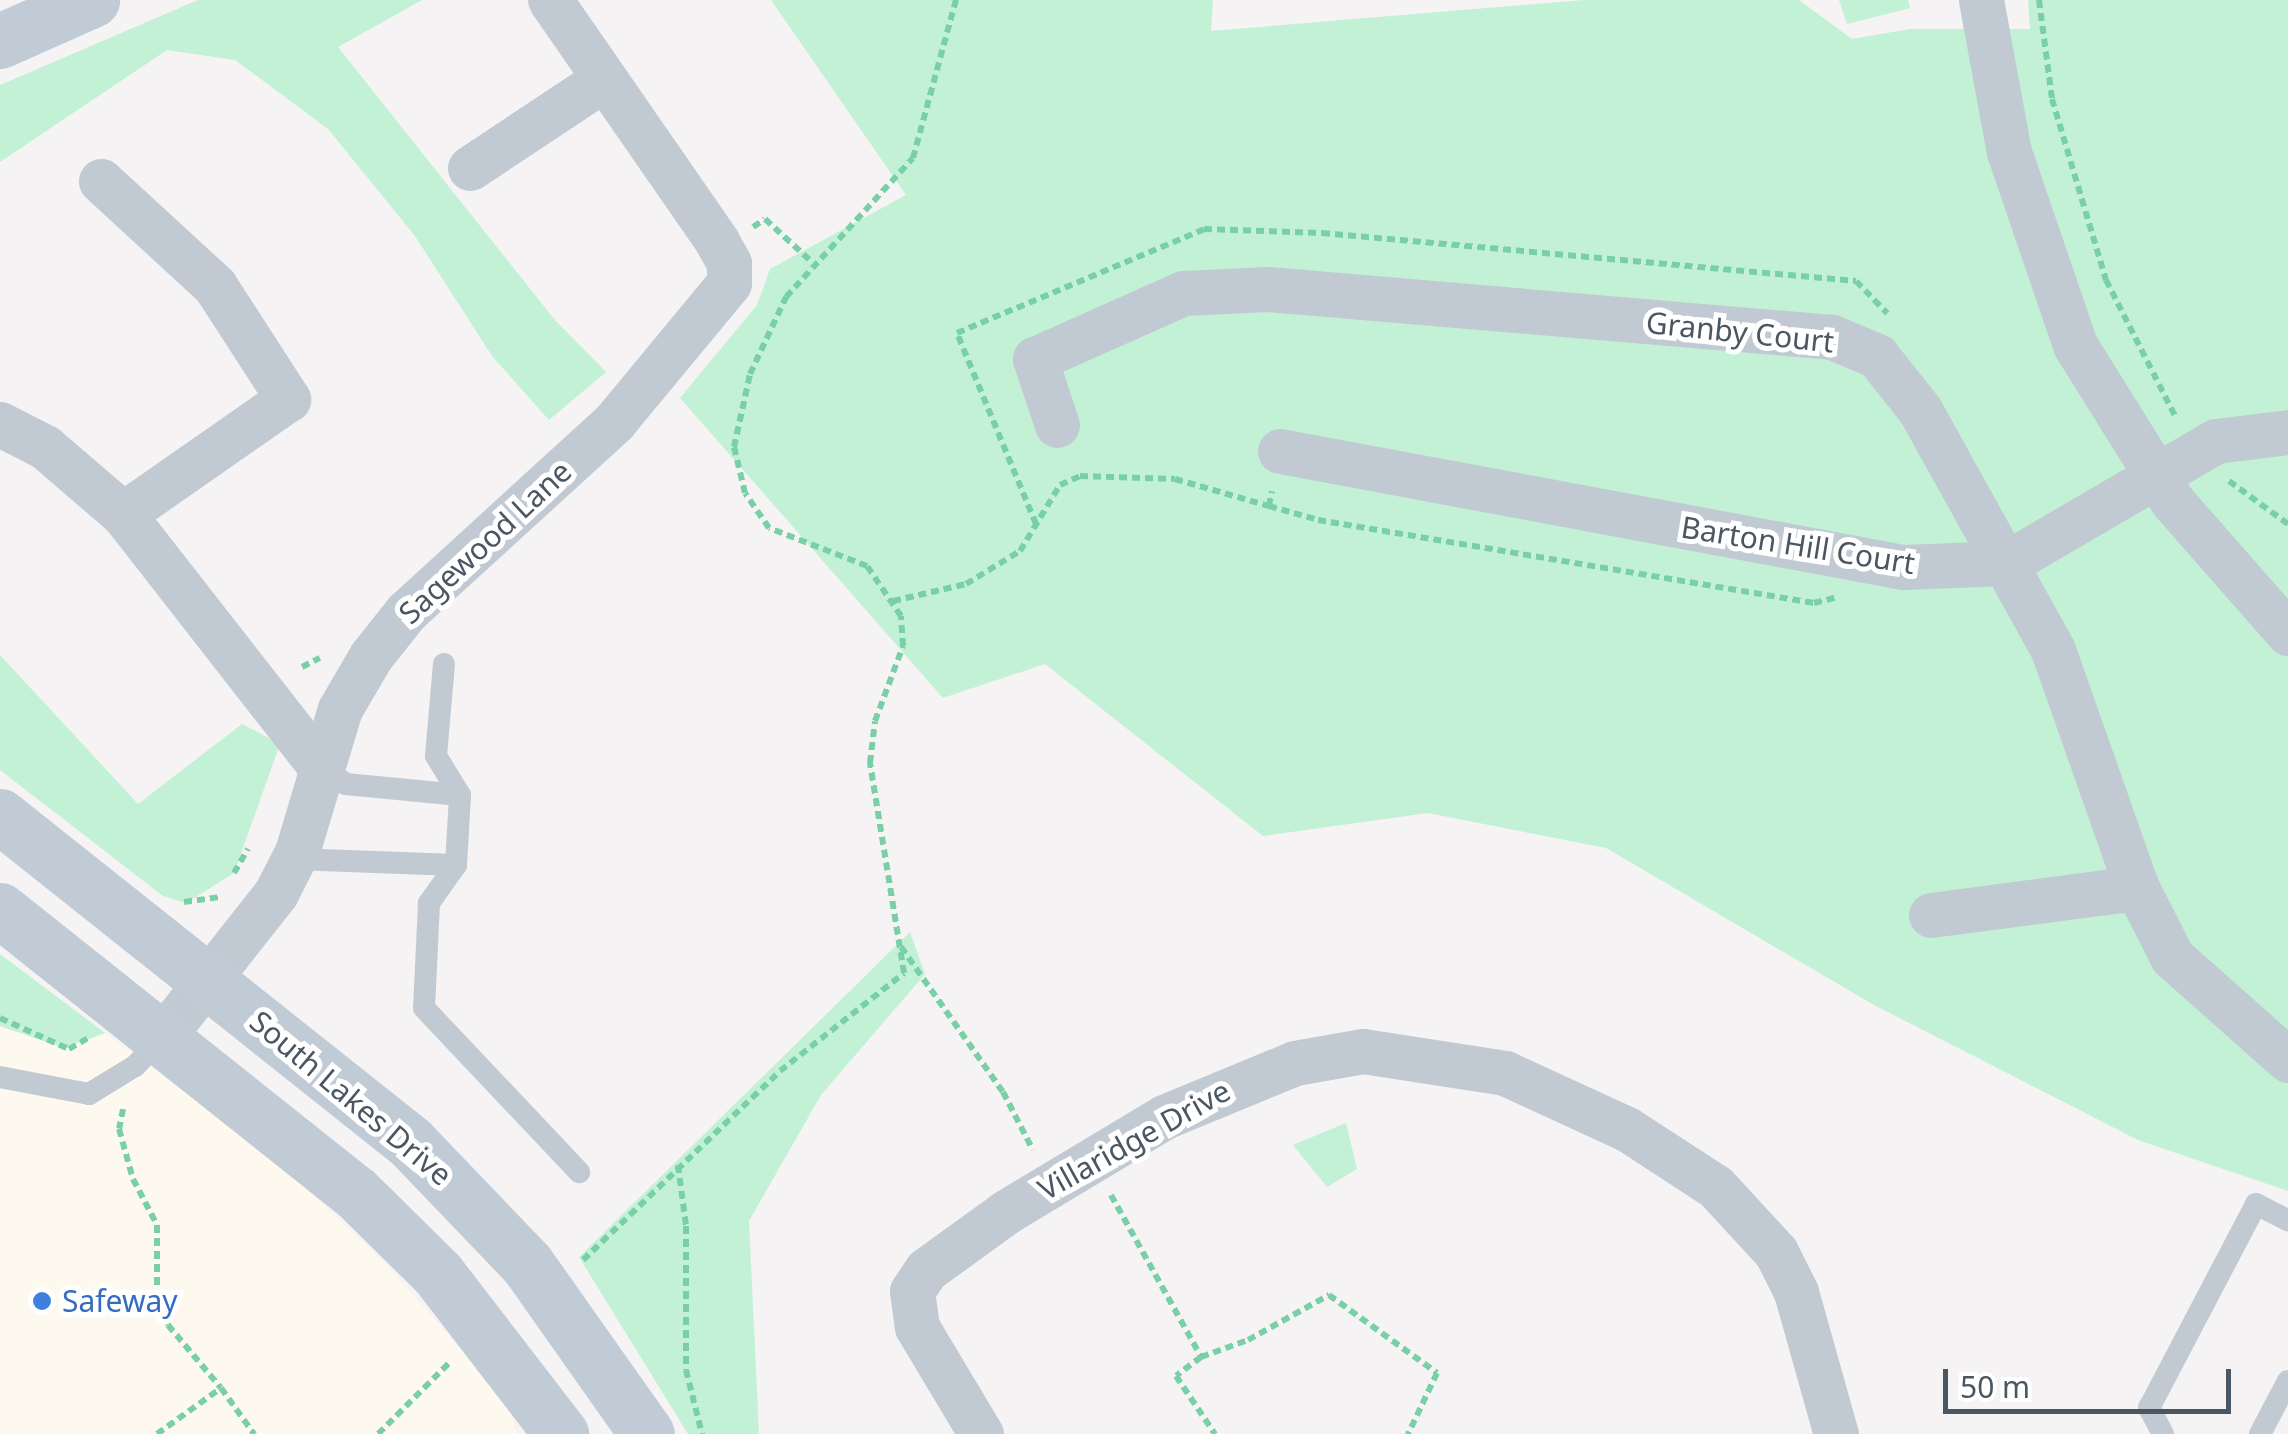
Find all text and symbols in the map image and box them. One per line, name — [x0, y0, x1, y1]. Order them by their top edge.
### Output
street label: Granby Court — [1644, 304, 1836, 360]
street label: Sagewood Lane — [391, 453, 579, 631]
street label: Barton Hill Court — [1679, 509, 1917, 581]
street label: South Lakes Drive — [243, 1003, 459, 1193]
street label: Villaridge Drive — [1032, 1072, 1236, 1208]
place label: Safeway — [62, 1283, 178, 1319]
marker: Safeway — [31, 1290, 53, 1312]
scale bar — [1948, 1349, 2236, 1411]
text: 50 m — [1960, 1366, 2030, 1407]

